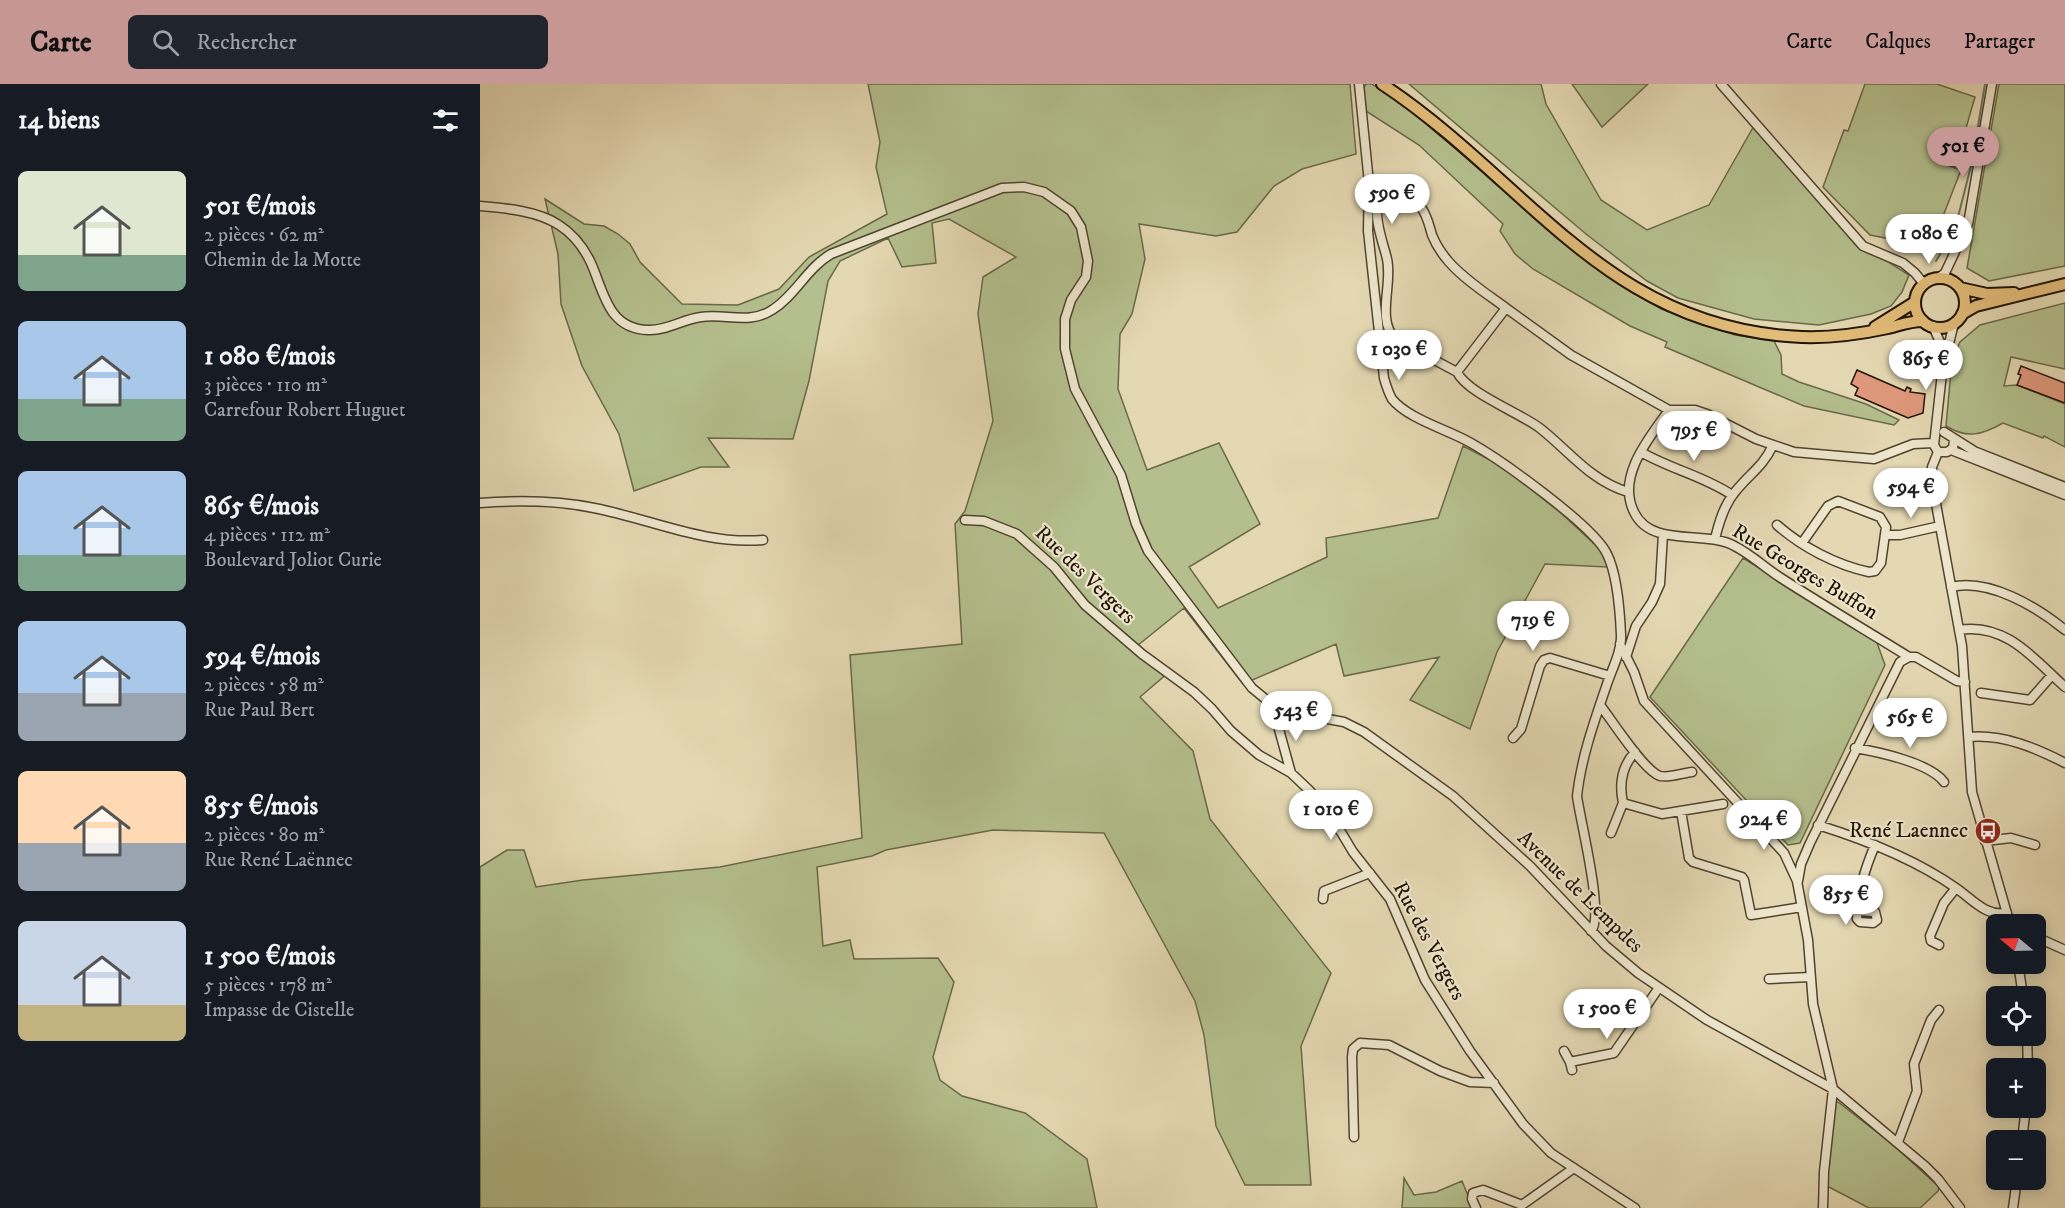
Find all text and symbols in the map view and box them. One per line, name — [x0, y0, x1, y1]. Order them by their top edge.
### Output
search box — [128, 15, 548, 69]
text: Carte — [30, 25, 92, 60]
icon: search — [149, 26, 182, 59]
text: Rechercher — [197, 29, 297, 56]
text: Carte — [1786, 29, 1832, 55]
text: Calques — [1865, 29, 1931, 55]
text: Partager — [1964, 29, 2035, 55]
text: 14 biens — [18, 104, 100, 137]
icon: filters — [429, 104, 462, 137]
pin: 501 € — [1921, 127, 2005, 178]
text: 501 € — [1941, 134, 1985, 159]
pin: 590 € — [1350, 174, 1434, 225]
text: 590 € — [1369, 181, 1415, 206]
text: 501 €/mois — [204, 190, 316, 223]
icon: home — [66, 195, 138, 267]
pin: 1 080 € — [1874, 214, 1984, 265]
text: 1 080 € — [1899, 221, 1959, 246]
text: 2 pièces · 62 m² — [204, 223, 324, 248]
text: Chemin de la Motte — [204, 248, 361, 273]
pin: 1 030 € — [1344, 330, 1454, 381]
text: 1 030 € — [1371, 337, 1427, 362]
text: 1 080 €/mois — [204, 340, 335, 373]
pin: 865 € — [1884, 340, 1968, 391]
icon: home — [66, 345, 138, 417]
text: 865 € — [1903, 347, 1949, 372]
text: 3 pièces · 110 m² — [204, 373, 327, 398]
text: Carrefour Robert Huguet — [204, 398, 405, 423]
pin: 795 € — [1652, 411, 1736, 462]
text: 795 € — [1671, 418, 1717, 443]
pin: 594 € — [1869, 468, 1953, 519]
text: 594 € — [1887, 475, 1935, 500]
text: 865 €/mois — [204, 490, 319, 523]
icon: home — [66, 495, 138, 567]
street label: Rue Georges Buffon — [1727, 518, 1883, 626]
street label: Rue des Vergers — [1029, 520, 1141, 630]
text: 4 pièces · 112 m² — [204, 523, 330, 548]
text: Boulevard Joliot Curie — [204, 548, 382, 573]
pin: 719 € — [1491, 601, 1575, 652]
text: 719 € — [1511, 608, 1555, 633]
text: 594 €/mois — [204, 640, 320, 673]
icon: home — [66, 645, 138, 717]
text: 2 pièces · 58 m² — [204, 673, 324, 698]
pin: 543 € — [1254, 691, 1338, 742]
text: Rue Paul Bert — [204, 698, 314, 723]
text: 543 € — [1274, 698, 1318, 723]
pin: 565 € — [1868, 698, 1952, 749]
text: 565 € — [1887, 705, 1933, 730]
text: 855 €/mois — [204, 790, 318, 823]
pin: 1 010 € — [1276, 790, 1386, 841]
icon: home — [66, 795, 138, 867]
text: 1 010 € — [1303, 797, 1359, 822]
pin: 924 € — [1722, 800, 1806, 851]
text: 924 € — [1740, 807, 1788, 832]
bus stop icon: René Laennec — [1973, 816, 2003, 846]
place label: René Laennec — [1849, 818, 1968, 844]
text: 2 pièces · 80 m² — [204, 823, 325, 848]
street label: Avenue de Lempdes — [1512, 825, 1648, 959]
text: Rue René Laënnec — [204, 848, 353, 873]
pin: 855 € — [1804, 875, 1888, 926]
street label: Rue des Vergers — [1387, 877, 1471, 1005]
text: 855 € — [1823, 882, 1869, 907]
north arrow — [1986, 914, 2046, 974]
map controls — [1986, 914, 2046, 1190]
text: 1 500 €/mois — [204, 940, 335, 973]
icon: home — [66, 945, 138, 1017]
text: 5 pièces · 178 m² — [204, 973, 332, 998]
button: locate — [1986, 986, 2046, 1046]
pin: 1 500 € — [1552, 989, 1662, 1040]
text: 1 500 € — [1577, 996, 1637, 1021]
text: Impasse de Cistelle — [204, 998, 354, 1023]
button: + — [1986, 1058, 2046, 1118]
button: − — [1986, 1130, 2046, 1190]

